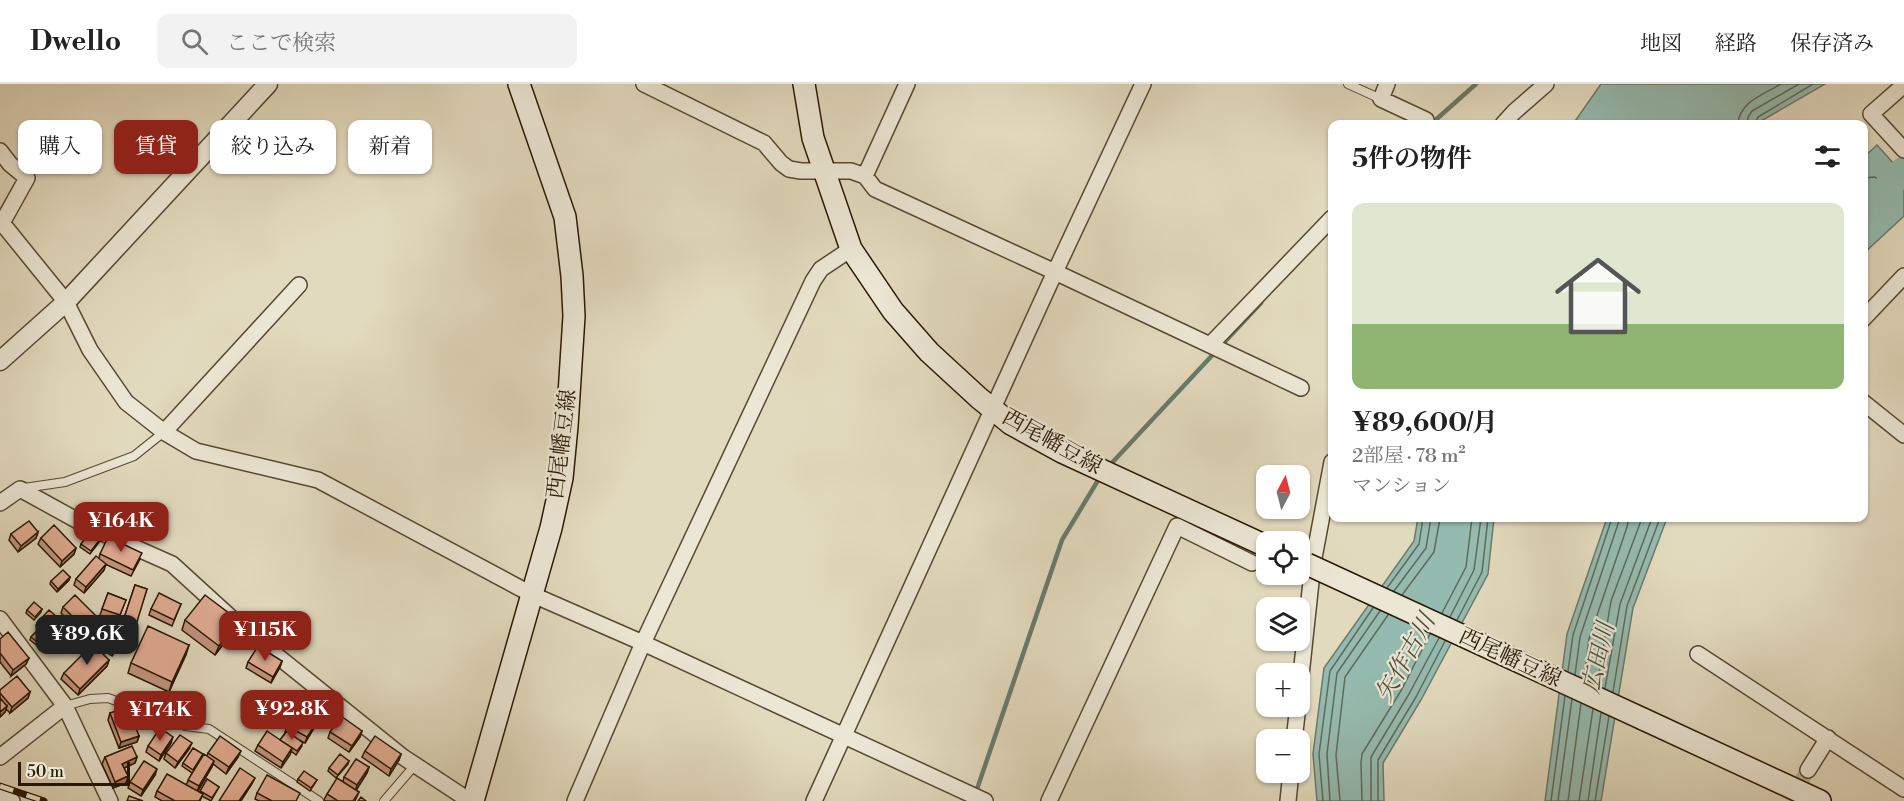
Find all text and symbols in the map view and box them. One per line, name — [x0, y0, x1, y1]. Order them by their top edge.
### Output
search box — [157, 14, 577, 68]
text: Dwello — [30, 24, 121, 59]
icon: search — [178, 25, 211, 58]
text: ここで検索 — [226, 30, 336, 57]
text: 地図 — [1640, 31, 1682, 57]
text: 経路 — [1715, 31, 1757, 57]
text: 保存済み — [1790, 31, 1874, 57]
chip: 購入 — [18, 120, 102, 174]
chip: 賃貸 — [114, 120, 198, 174]
chip: 絞り込み — [210, 120, 336, 174]
chip: 新着 — [348, 120, 432, 174]
icon: filters — [1811, 140, 1844, 173]
text: 5件の物件 — [1352, 143, 1472, 175]
icon: home — [1544, 242, 1652, 350]
street label: 西尾幡豆線 — [542, 388, 582, 500]
street label: 西尾幡豆線 — [997, 404, 1107, 480]
text: ¥89,600/月 — [1352, 407, 1498, 439]
text: 2部屋 · 78 m² — [1352, 444, 1466, 469]
north arrow — [1256, 465, 1310, 519]
map controls — [1256, 465, 1310, 783]
text: マンション — [1352, 474, 1451, 499]
pin: ¥164K — [79, 502, 163, 553]
text: ¥164K — [88, 509, 154, 534]
button: locate — [1256, 531, 1310, 585]
button: layers — [1256, 597, 1310, 651]
water label: 矢作古川 — [1370, 606, 1444, 707]
pin: ¥115K — [223, 611, 307, 662]
pin: ¥89.6K — [38, 615, 136, 666]
water label: 広田川 — [1576, 617, 1622, 696]
text: ¥115K — [233, 618, 297, 643]
text: ¥89.6K — [50, 622, 124, 647]
street label: 西尾幡豆線 — [1454, 623, 1566, 693]
button: + — [1256, 663, 1310, 717]
pin: ¥92.8K — [243, 690, 341, 741]
pin: ¥174K — [118, 691, 202, 742]
text: ¥92.8K — [255, 697, 329, 722]
text: ¥174K — [128, 698, 192, 723]
button: − — [1256, 729, 1310, 783]
scale bar — [18, 759, 130, 786]
text: 50 m — [27, 762, 64, 782]

